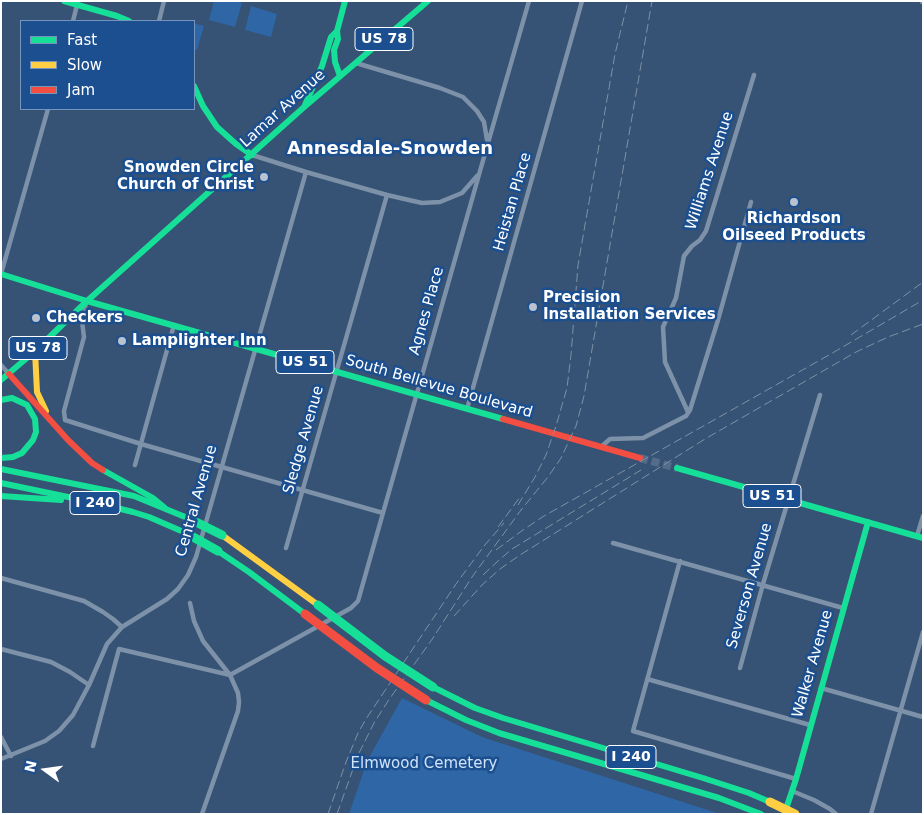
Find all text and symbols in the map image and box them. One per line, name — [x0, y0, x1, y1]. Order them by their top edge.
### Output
legend — [20, 20, 195, 110]
road number: US 78 — [355, 28, 413, 50]
text: Fast — [67, 31, 97, 49]
text: Slow — [67, 56, 102, 74]
street label: Lamar Avenue — [237, 66, 329, 152]
text: Jam — [67, 81, 95, 99]
street label: Williams Avenue — [682, 110, 738, 232]
district label: Annesdale-Snowden — [287, 138, 493, 160]
street label: Heistan Place — [490, 151, 536, 253]
place label: Snowden Circle Church of Christ — [117, 159, 254, 194]
marker: Snowden Circle Church of Christ — [258, 171, 270, 183]
marker: Richardson Oilseed Products — [788, 196, 800, 208]
place label: Richardson Oilseed Products — [722, 210, 866, 245]
street label: Agnes Place — [406, 265, 448, 357]
place label: Precision Installation Services — [543, 289, 716, 324]
marker: Precision Installation Services — [527, 301, 539, 313]
place label: Checkers — [46, 309, 123, 327]
marker: Checkers — [30, 312, 42, 324]
place label: Lamplighter Inn — [132, 332, 267, 350]
marker: Lamplighter Inn — [116, 335, 128, 347]
road number: US 78 — [9, 336, 67, 359]
road number: US 51 — [276, 351, 334, 374]
street label: South Bellevue Boulevard — [343, 352, 535, 422]
street label: Sledge Avenue — [280, 384, 328, 496]
street label: Central Avenue — [172, 443, 222, 559]
road number: US 51 — [743, 484, 801, 508]
road number: I 240 — [70, 492, 120, 514]
street label: Severson Avenue — [723, 521, 777, 651]
street label: Walker Avenue — [789, 608, 837, 720]
north arrow — [20, 745, 70, 795]
road number: I 240 — [606, 746, 656, 769]
park label: Elmwood Cemetery — [351, 755, 497, 773]
text: N — [21, 759, 40, 774]

